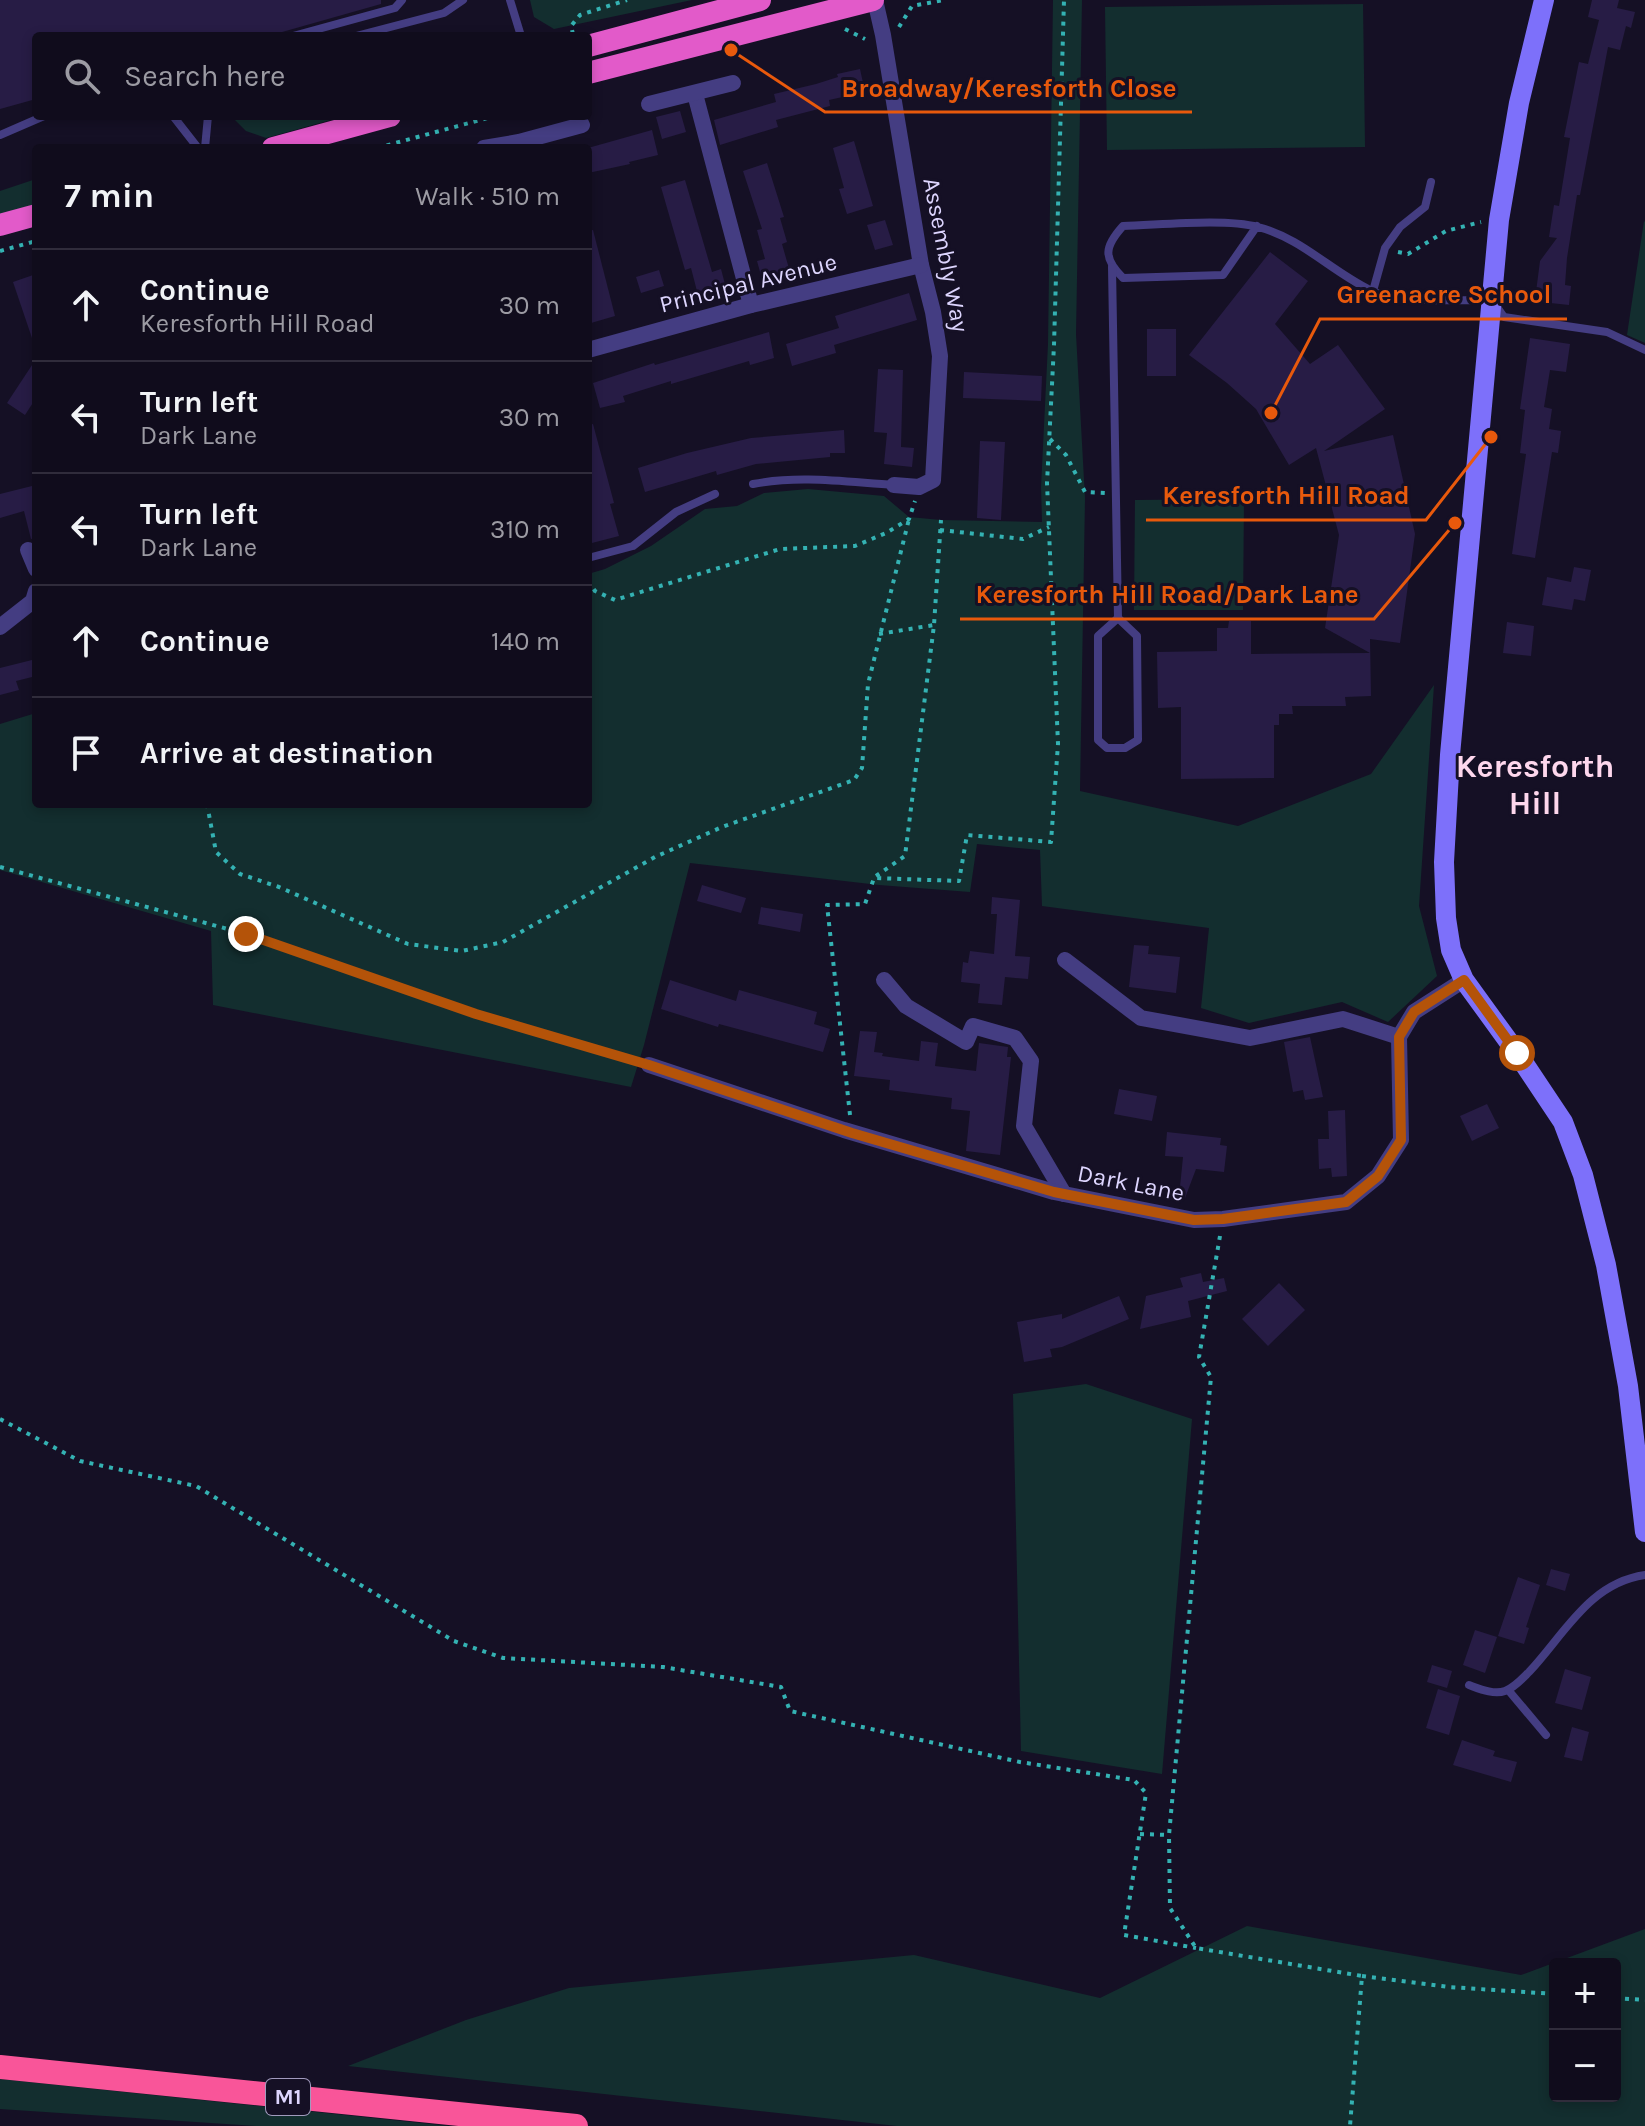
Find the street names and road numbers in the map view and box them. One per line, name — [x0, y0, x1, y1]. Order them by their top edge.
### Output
street label: Assembly Way — [917, 175, 975, 335]
street label: Principal Avenue — [656, 247, 840, 319]
street label: Dark Lane — [1075, 1159, 1187, 1207]
road number: M1 — [266, 2079, 310, 2115]

